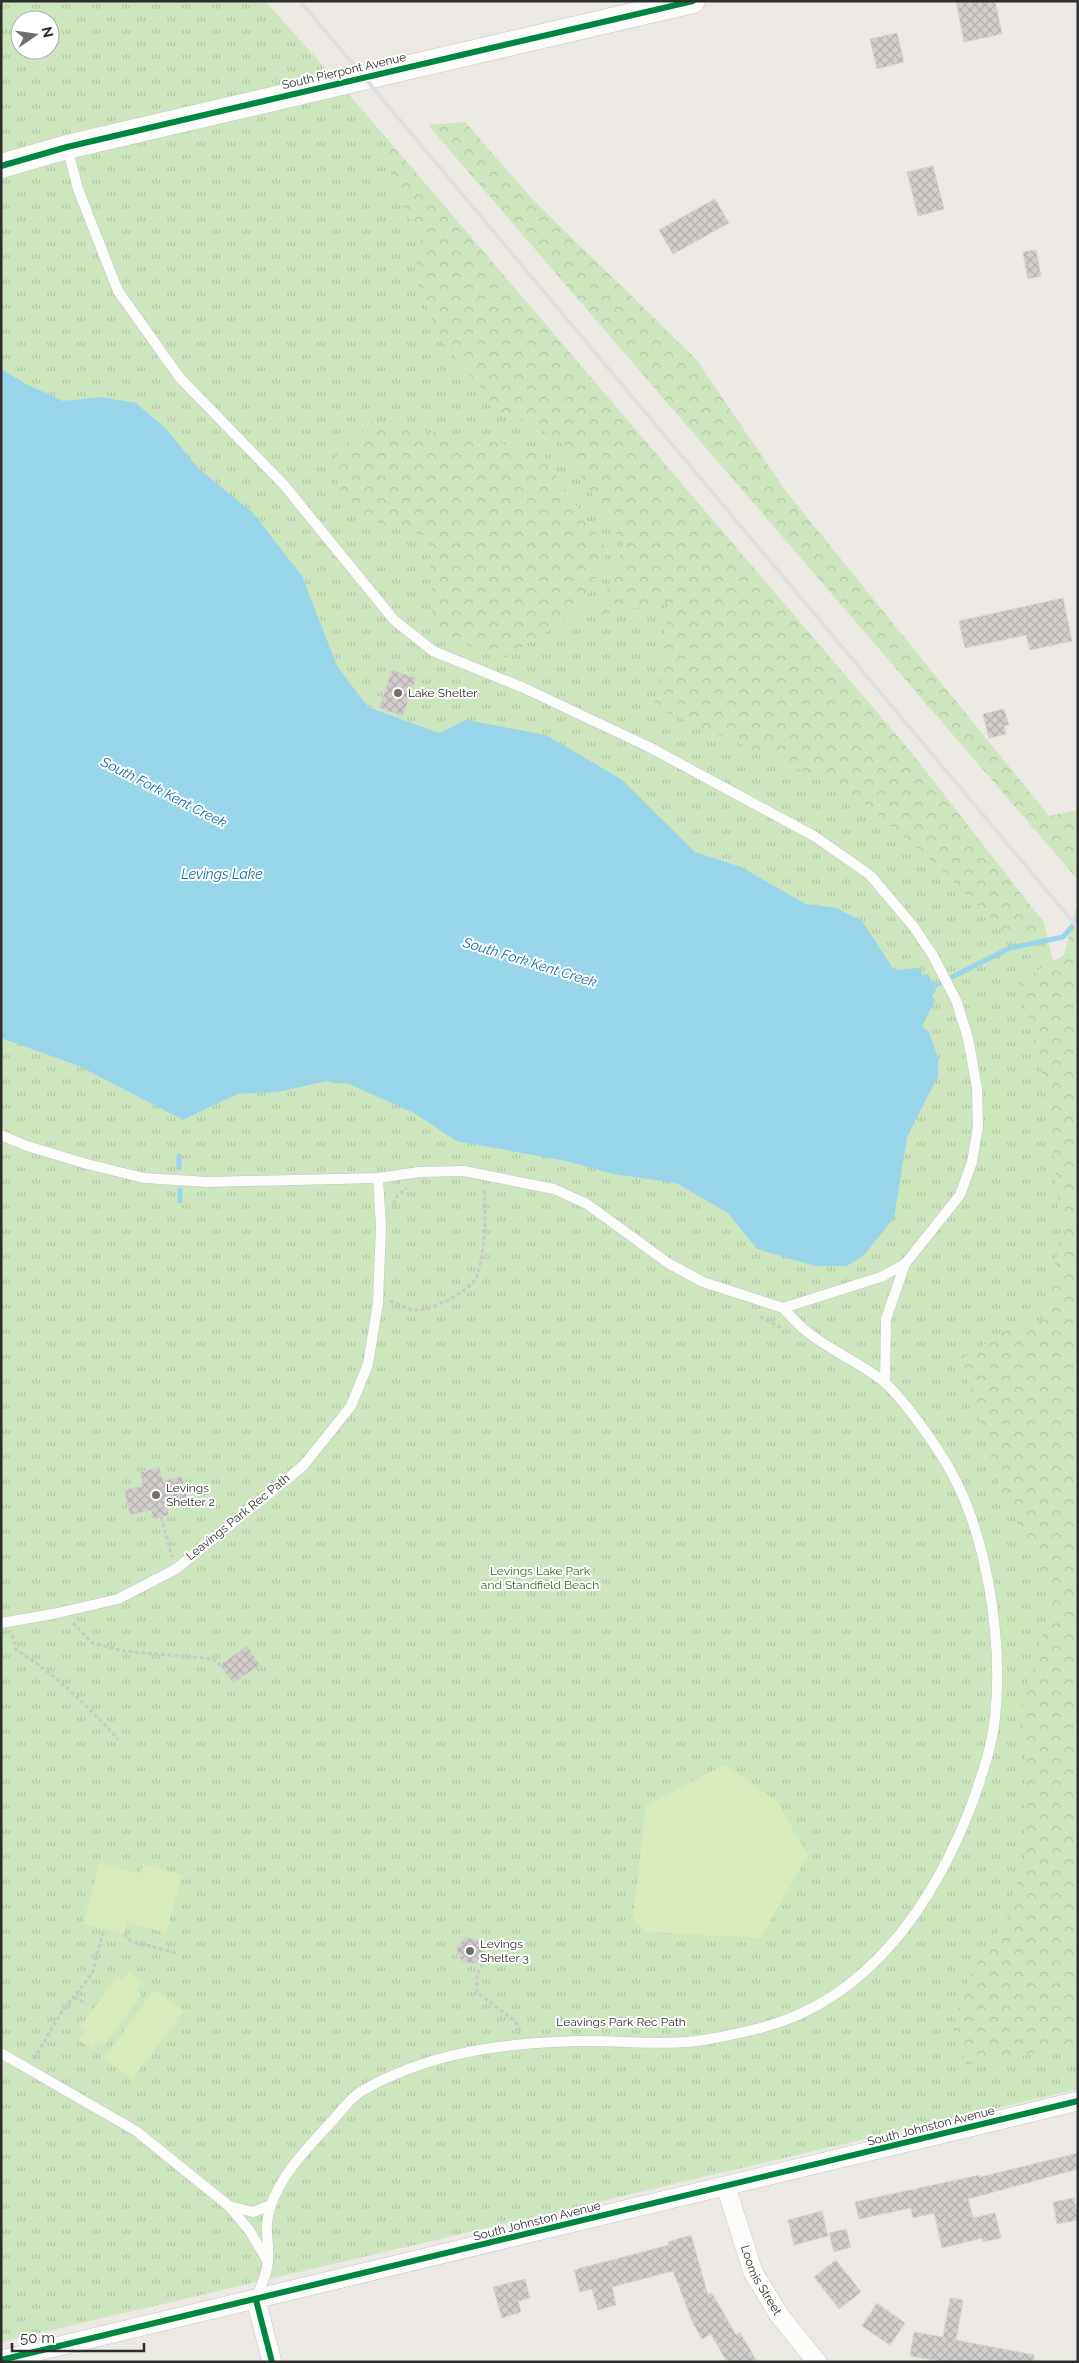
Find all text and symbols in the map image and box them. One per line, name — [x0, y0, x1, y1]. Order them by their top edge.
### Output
north arrow — [10, 10, 60, 60]
text: N — [39, 25, 57, 39]
street label: South Pierpont Avenue — [280, 50, 408, 92]
place label: Lake Shelter — [408, 686, 478, 700]
marker: Lake Shelter — [392, 687, 404, 699]
water label: South Fork Kent Creek — [98, 753, 230, 831]
water label: Levings Lake — [181, 866, 263, 882]
water label: South Fork Kent Creek — [460, 934, 599, 990]
street label: Leavings Park Rec Path — [183, 1471, 293, 1563]
place label: Levings Shelter 2 — [166, 1481, 215, 1509]
marker: Levings Shelter 2 — [150, 1489, 162, 1501]
park label: Levings Lake Park and Standfield Beach — [481, 1564, 599, 1592]
place label: Levings Shelter 3 — [480, 1937, 529, 1965]
marker: Levings Shelter 3 — [464, 1945, 476, 1957]
street label: Leavings Park Rec Path — [556, 2015, 686, 2029]
street label: South Johnston Avenue — [866, 2103, 996, 2149]
street label: South Johnston Avenue — [472, 2198, 602, 2244]
street label: Loomis Street — [738, 2243, 785, 2318]
scale bar — [12, 2320, 145, 2352]
text: 50 m — [20, 2329, 55, 2347]

